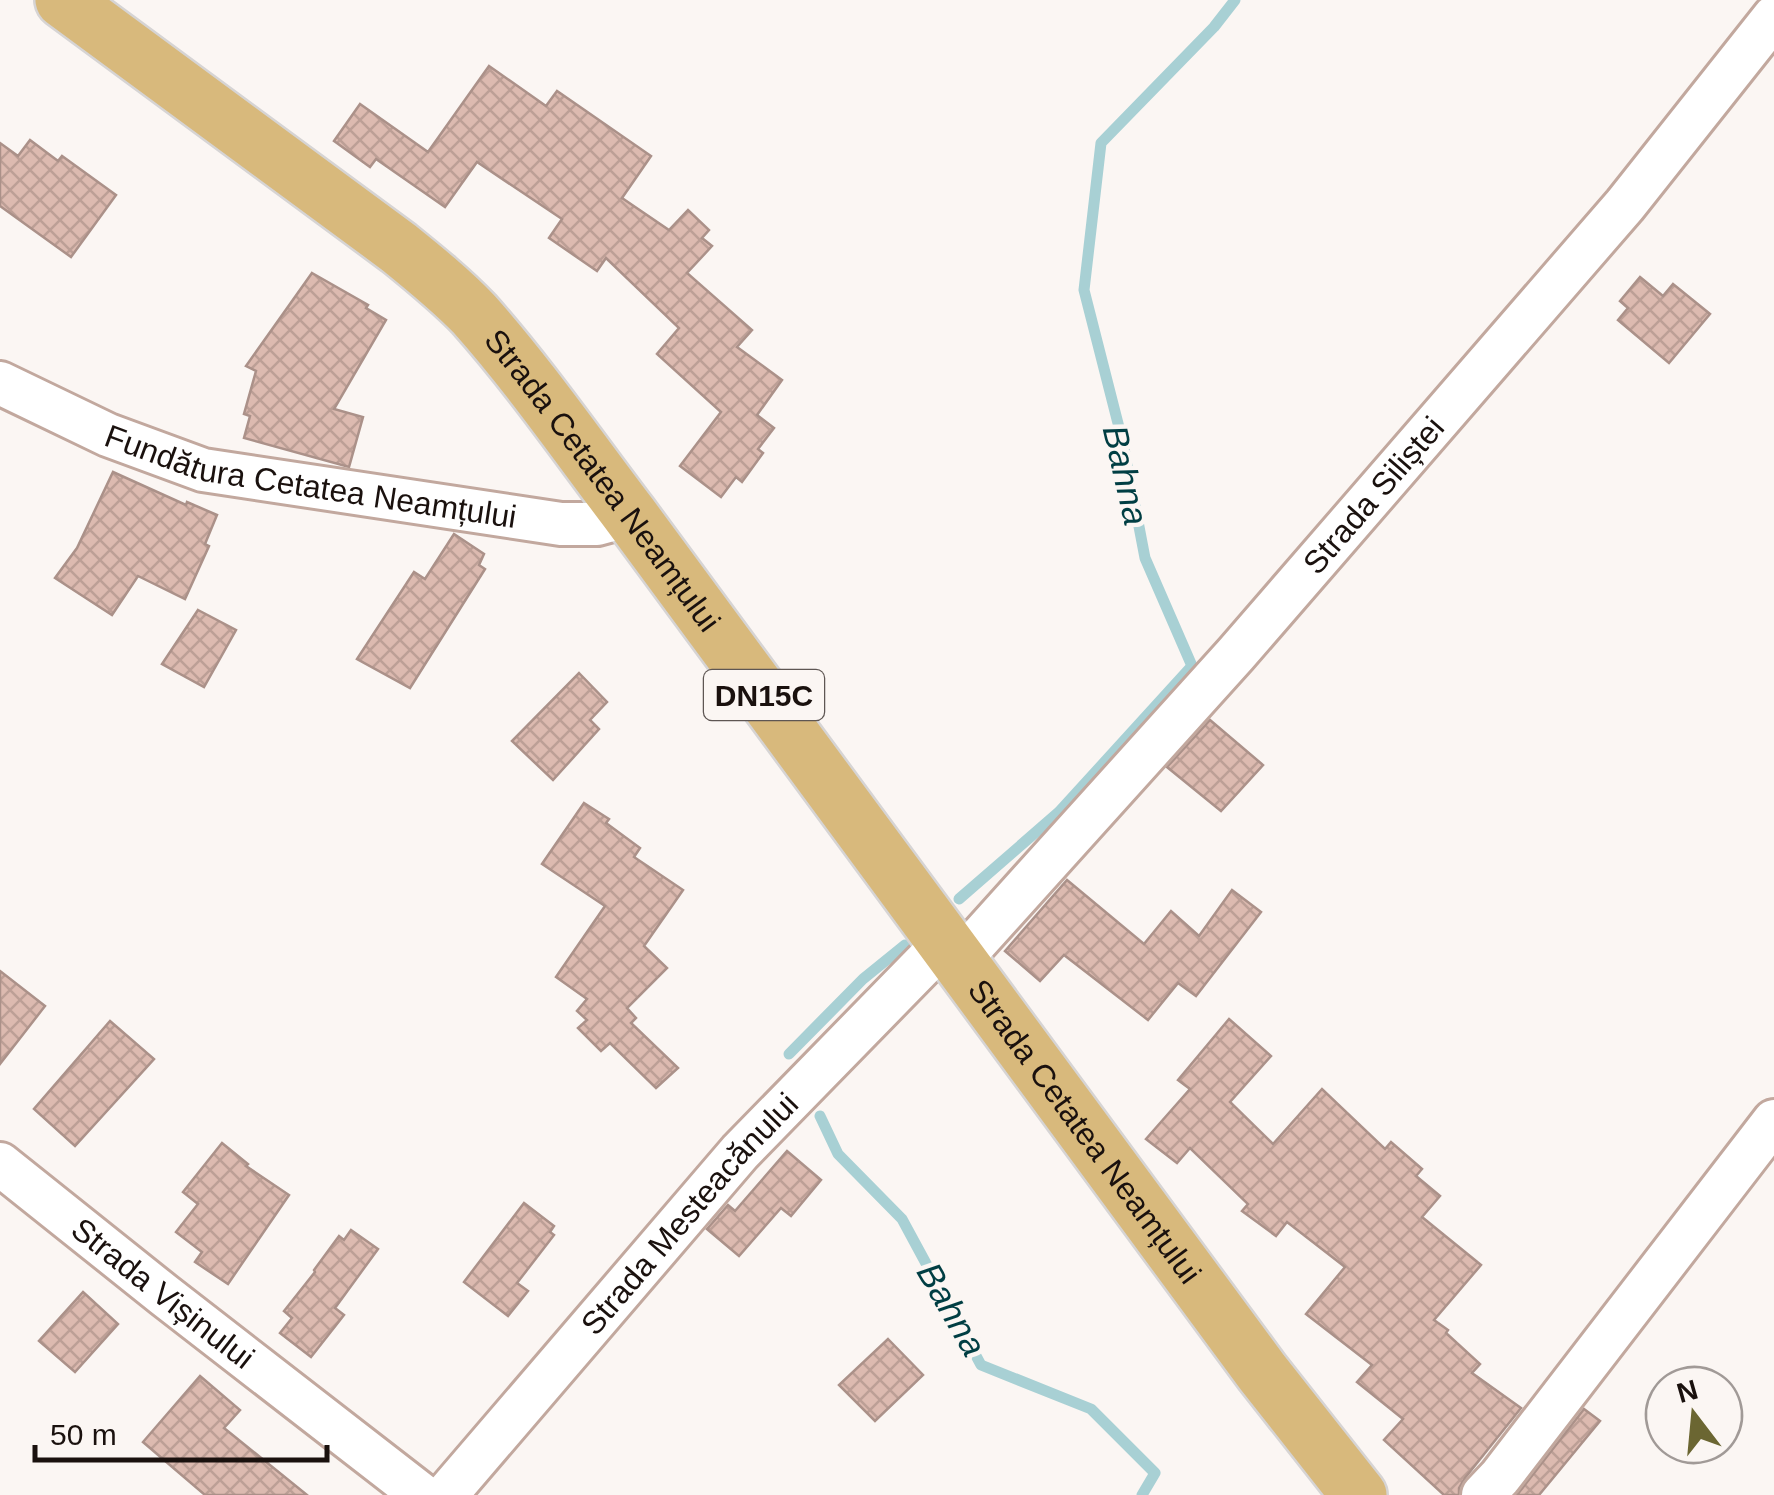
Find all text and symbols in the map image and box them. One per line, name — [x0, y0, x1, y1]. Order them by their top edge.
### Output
street label: Strada Cetatea Neamțului — [477, 322, 728, 638]
street label: Strada Siliștei — [1296, 410, 1451, 581]
street label: Fundătura Cetatea Neamțului — [100, 417, 519, 535]
water label: Bahna — [1096, 421, 1156, 529]
road number: DN15C — [704, 670, 824, 720]
street label: Strada Cetatea Neamțului — [961, 973, 1208, 1290]
street label: Strada Mesteacănului — [574, 1086, 805, 1342]
street label: Strada Vișinului — [65, 1211, 261, 1376]
water label: Bahna — [910, 1255, 994, 1363]
north arrow — [1644, 1365, 1744, 1465]
text: N — [1673, 1374, 1701, 1409]
scale bar — [35, 1400, 328, 1462]
text: 50 m — [50, 1418, 117, 1451]

